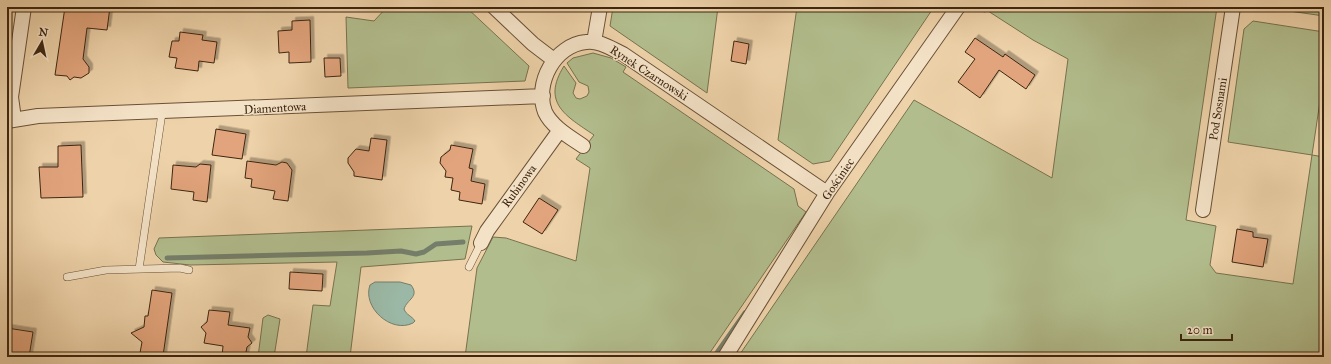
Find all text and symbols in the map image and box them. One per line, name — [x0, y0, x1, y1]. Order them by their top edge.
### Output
north arrow — [22, 22, 62, 62]
text: N — [38, 25, 50, 40]
street label: Rynek Czarnowski — [607, 43, 691, 104]
street label: Pod Sosnami — [1206, 76, 1230, 142]
street label: Diamentowa — [243, 99, 308, 117]
street label: Gościniec — [819, 155, 857, 203]
street label: Rubinowa — [499, 161, 540, 210]
scale bar — [1181, 316, 1232, 342]
text: 20 m — [1187, 323, 1213, 337]

